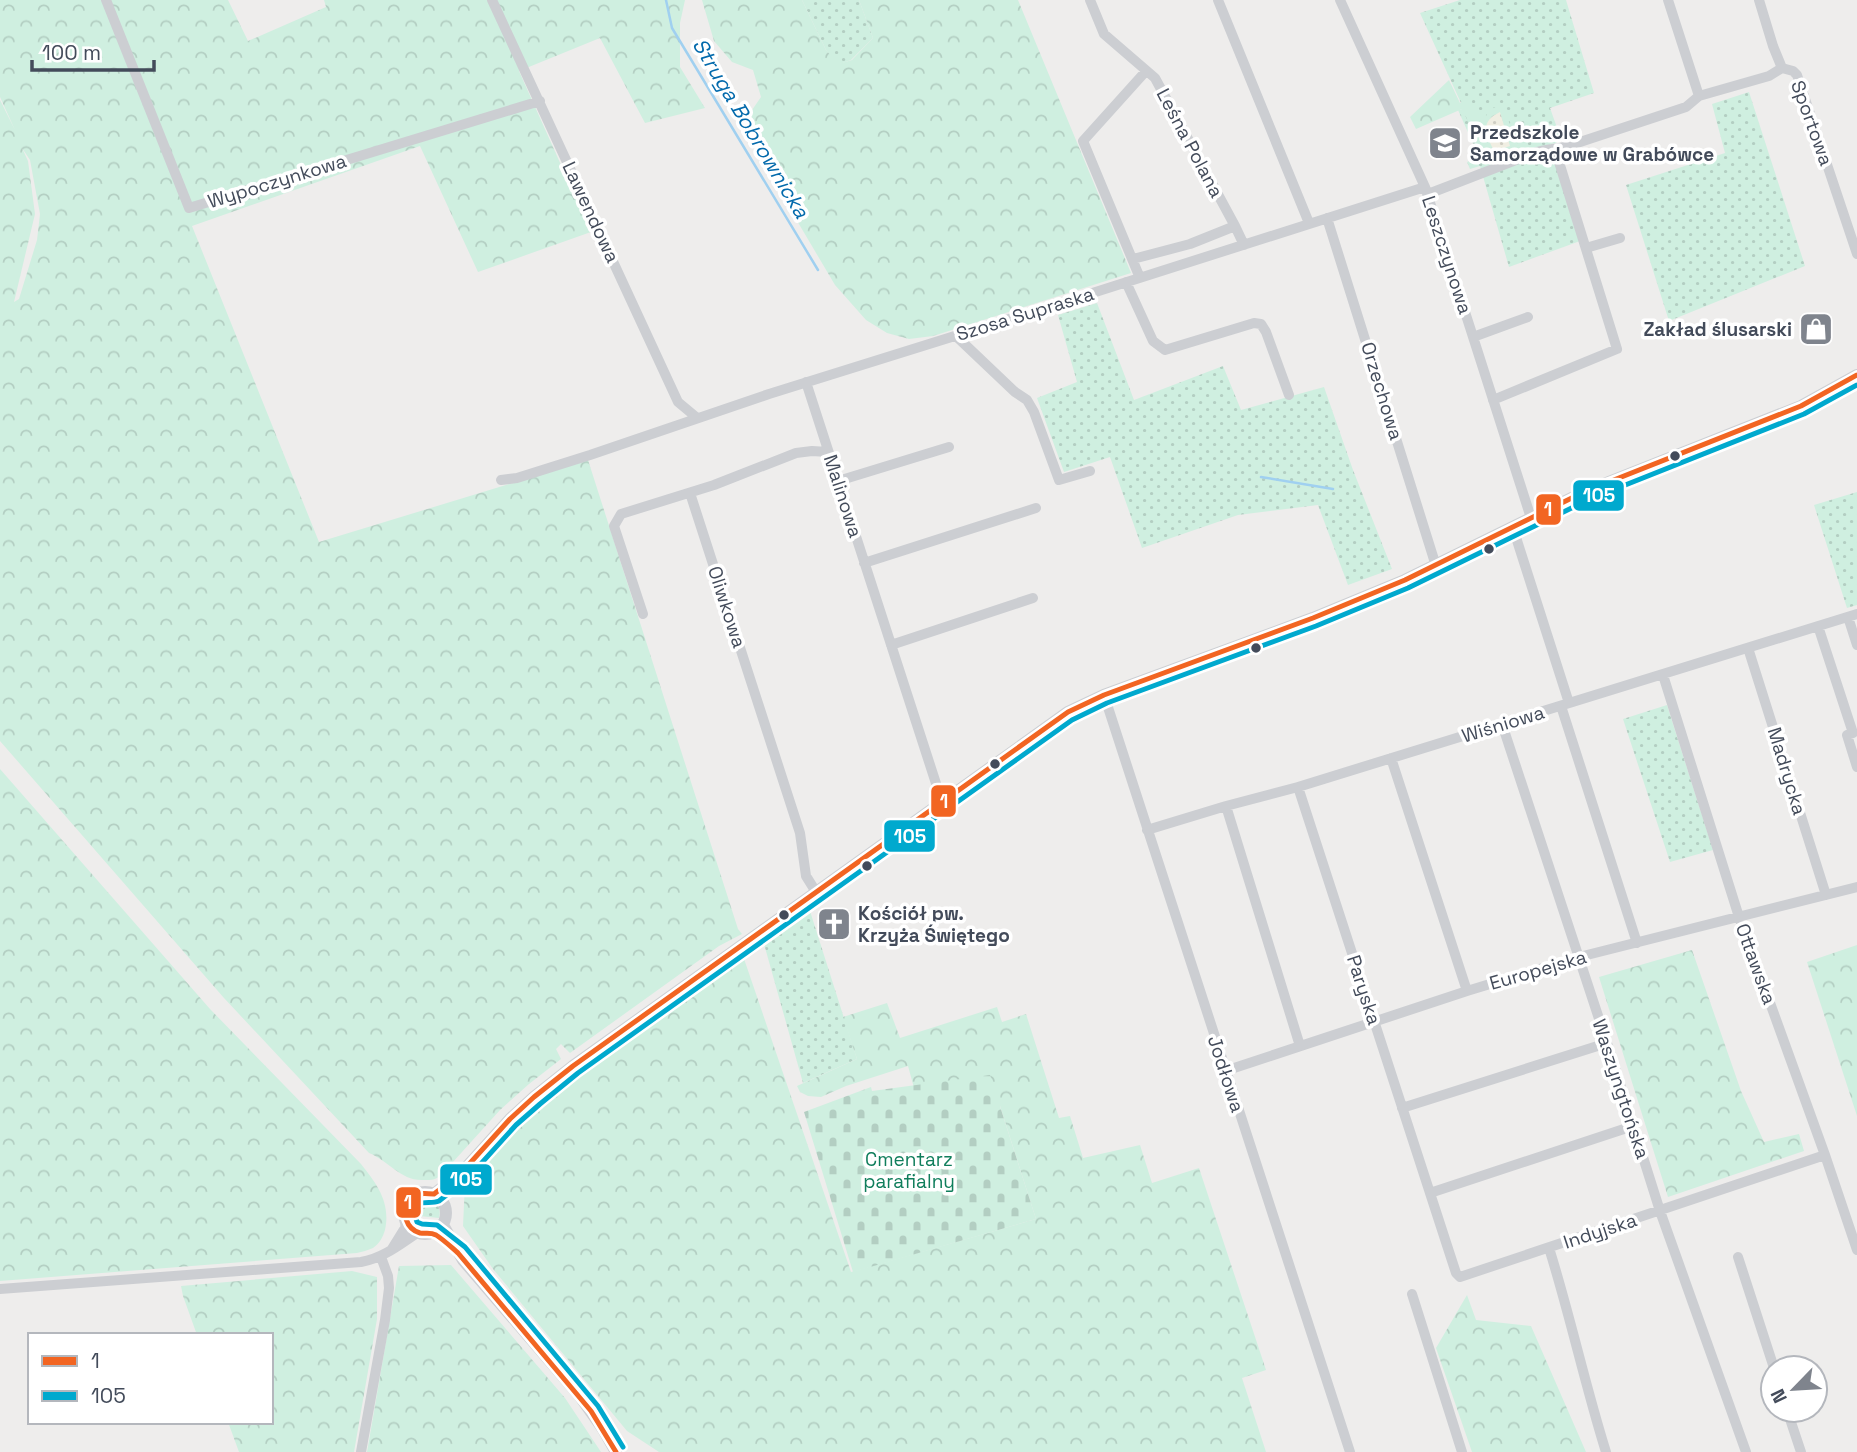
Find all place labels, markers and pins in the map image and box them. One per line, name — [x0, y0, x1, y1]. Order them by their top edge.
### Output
place label: Przedszkole Samorządowe w Grabówce — [1470, 120, 1714, 167]
school or university icon: Przedszkole Samorządowe w Grabówce — [1426, 124, 1464, 162]
shop icon: Zakład ślusarski — [1797, 310, 1835, 348]
place label: Zakład ślusarski — [1643, 317, 1792, 342]
unlabelled marker — [1668, 449, 1682, 463]
unlabelled marker — [1482, 542, 1496, 556]
unlabelled marker — [1249, 641, 1263, 655]
unlabelled marker — [988, 757, 1002, 771]
unlabelled marker — [860, 859, 874, 873]
place label: Kościół pw. Krzyża Świętego — [858, 901, 1010, 948]
church icon: Kościół pw. Krzyża Świętego — [815, 905, 853, 943]
unlabelled marker — [777, 908, 791, 922]

